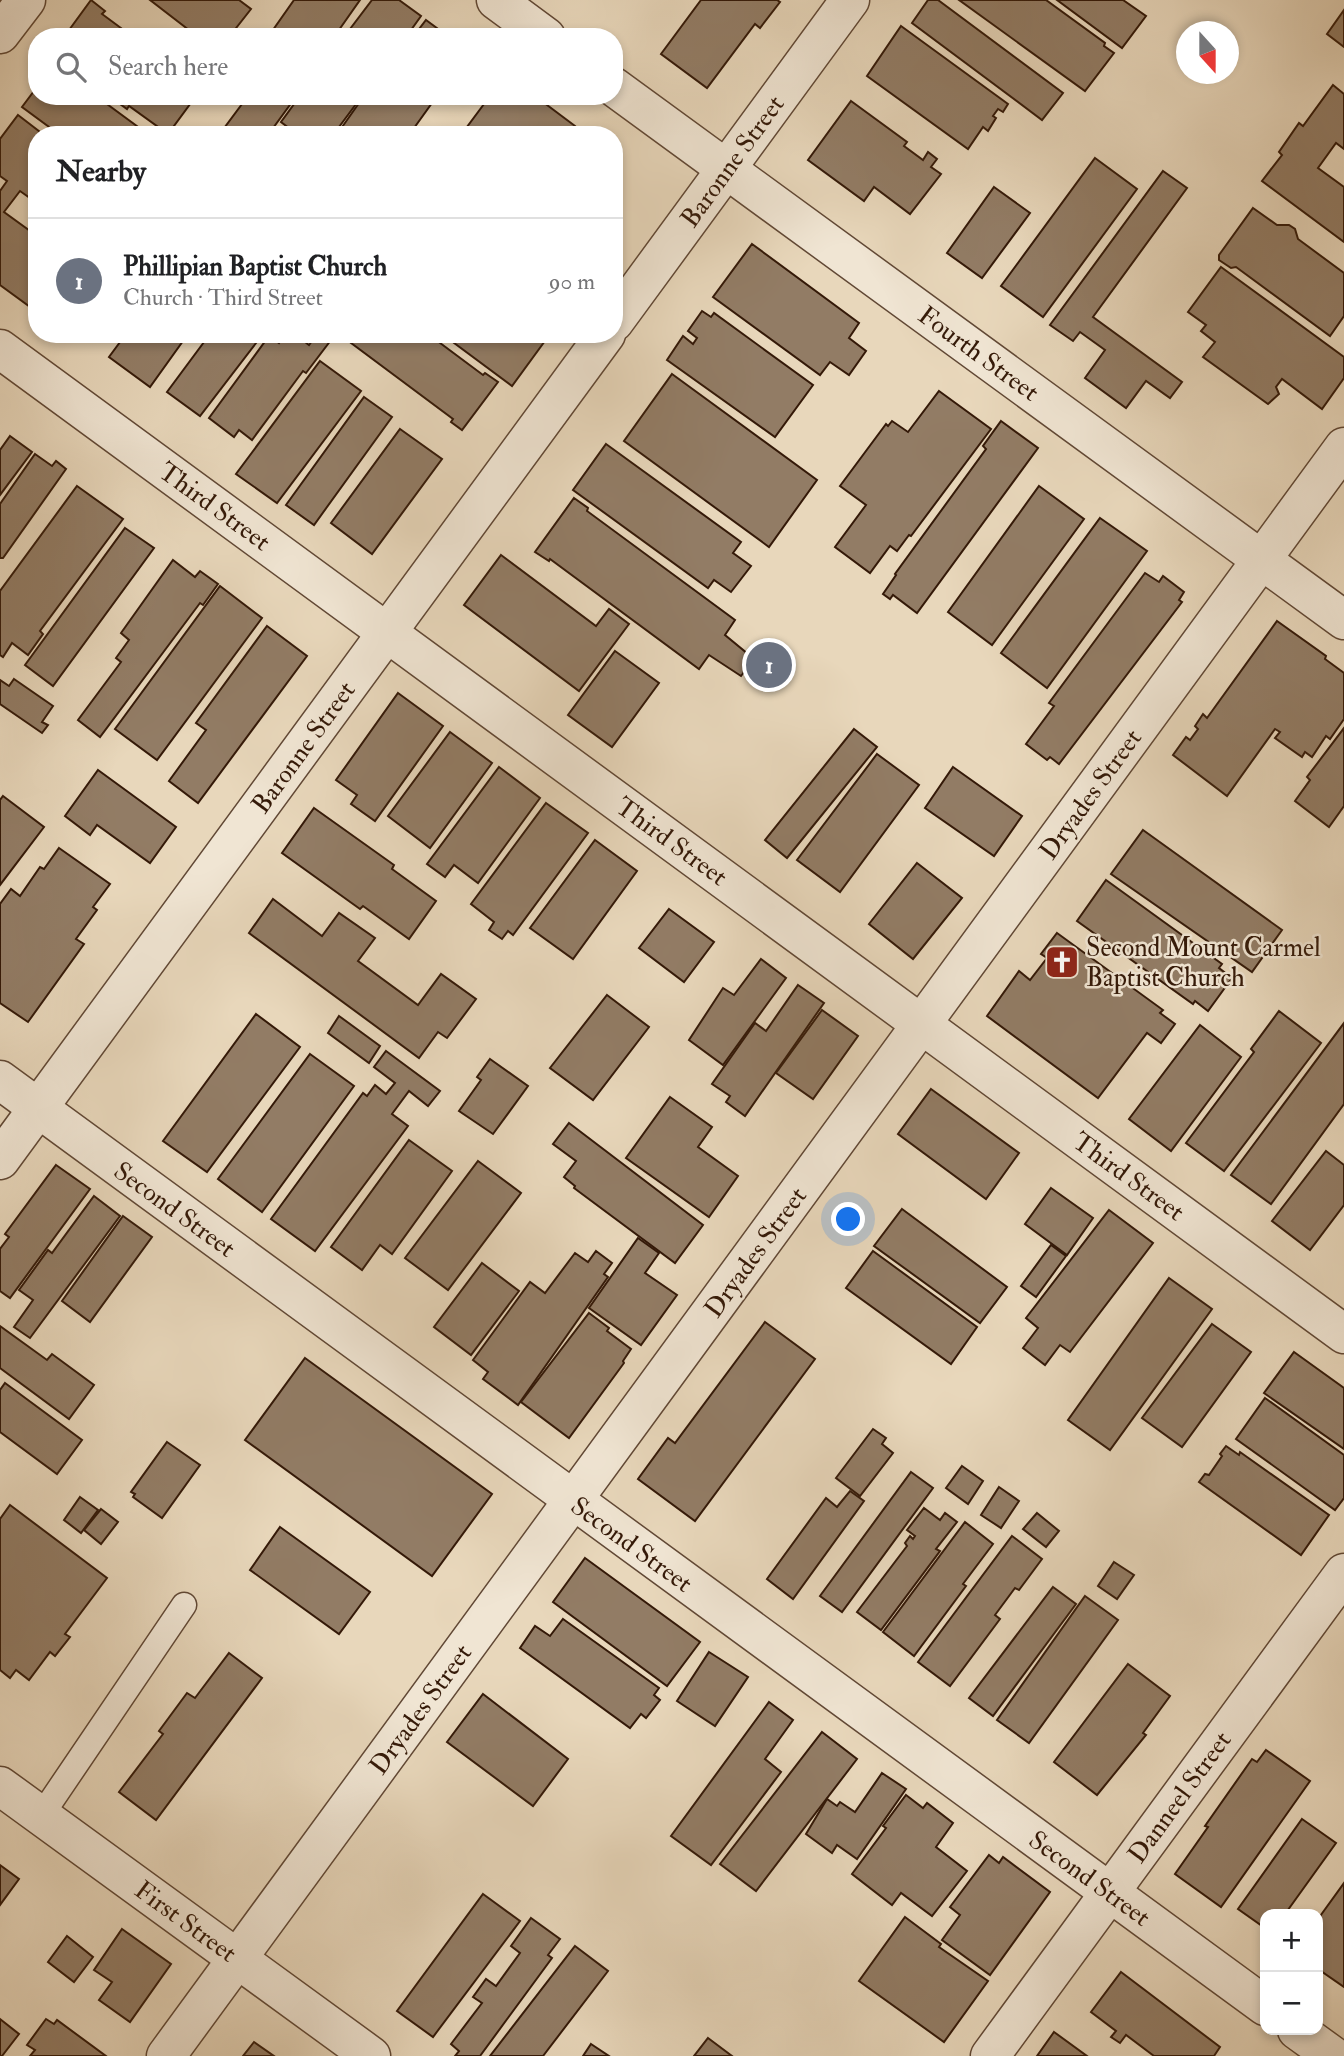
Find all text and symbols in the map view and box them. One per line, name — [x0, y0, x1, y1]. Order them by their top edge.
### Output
north arrow — [1176, 21, 1239, 84]
search box — [28, 28, 623, 105]
icon: search — [52, 48, 90, 86]
text: Search here — [108, 51, 228, 83]
street label: Baronne Street — [674, 89, 792, 234]
text: Nearby — [56, 153, 146, 190]
text: Phillipian Baptist Church — [123, 251, 387, 283]
text: 1 — [75, 267, 83, 296]
text: 90 m — [549, 267, 595, 296]
text: Church · Third Street — [123, 283, 323, 312]
street label: Fourth Street — [912, 299, 1045, 408]
street label: Third Street — [152, 456, 277, 558]
pin: 1 — [746, 639, 792, 691]
street label: Baronne Street — [245, 675, 363, 820]
street label: Dryades Street — [1033, 723, 1149, 866]
street label: Third Street — [609, 791, 734, 893]
place label: Second Mount Carmel Baptist Church — [1086, 932, 1321, 995]
church icon: Second Mount Carmel Baptist Church — [1043, 943, 1081, 981]
street label: Third Street — [1066, 1126, 1191, 1228]
street label: Second Street — [107, 1155, 241, 1265]
street label: Dryades Street — [698, 1181, 814, 1324]
your location — [831, 1202, 865, 1236]
street label: Second Street — [564, 1490, 698, 1600]
street label: Dryades Street — [363, 1638, 479, 1781]
street label: Danneel Street — [1121, 1725, 1238, 1870]
street label: Second Street — [1022, 1824, 1156, 1934]
street label: First Street — [128, 1874, 243, 1969]
map controls — [1260, 1909, 1323, 2035]
button: + — [1260, 1909, 1323, 1972]
button: − — [1260, 1972, 1323, 2035]

